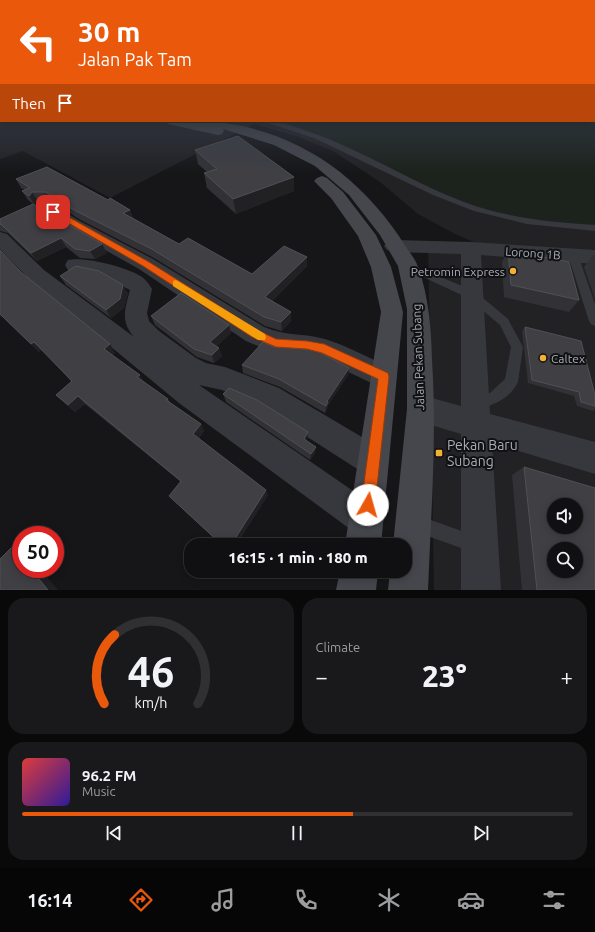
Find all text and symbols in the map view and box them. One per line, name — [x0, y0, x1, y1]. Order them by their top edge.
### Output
icon: left — [12, 16, 64, 68]
text: 30 m — [78, 16, 140, 47]
text: Jalan Pak Tam — [78, 49, 192, 69]
icon: arrive — [54, 92, 76, 114]
text: Then — [12, 95, 46, 112]
pin — [36, 195, 70, 229]
icon: arrive — [42, 201, 64, 223]
street label: Lorong 1B — [505, 245, 561, 261]
place label: Petromin Express — [411, 265, 505, 278]
marker: Petromin Express — [508, 266, 518, 276]
street label: Jalan Pekan Subang — [410, 304, 426, 410]
place label: Caltex — [551, 352, 585, 365]
marker: Caltex — [538, 353, 548, 363]
place label: Pekan Baru Subang — [447, 437, 518, 469]
marker: Pekan Baru Subang — [434, 448, 444, 458]
position arrow — [347, 484, 389, 526]
map controls — [547, 498, 583, 578]
button: sound — [547, 498, 583, 534]
speed limit sign: 50 — [12, 526, 64, 578]
button: search — [547, 542, 583, 578]
text: 16:15 · 1 min · 180 m — [228, 549, 368, 566]
text: Climate — [316, 640, 360, 654]
text: 46 — [127, 648, 174, 695]
text: 23° — [422, 659, 467, 693]
text: − — [316, 664, 328, 689]
text: + — [561, 664, 573, 689]
text: km/h — [134, 695, 167, 711]
text: 96.2 FM — [82, 767, 136, 784]
text: Music — [82, 784, 116, 798]
icon: previous — [103, 822, 125, 844]
icon: pause — [286, 822, 308, 844]
icon: next — [470, 822, 492, 844]
icon: directions — [127, 886, 155, 914]
icon: music — [209, 886, 237, 914]
icon: phone — [292, 886, 320, 914]
icon: climate — [375, 886, 403, 914]
icon: car — [457, 886, 485, 914]
icon: filters — [540, 886, 568, 914]
text: 16:14 — [27, 890, 72, 910]

